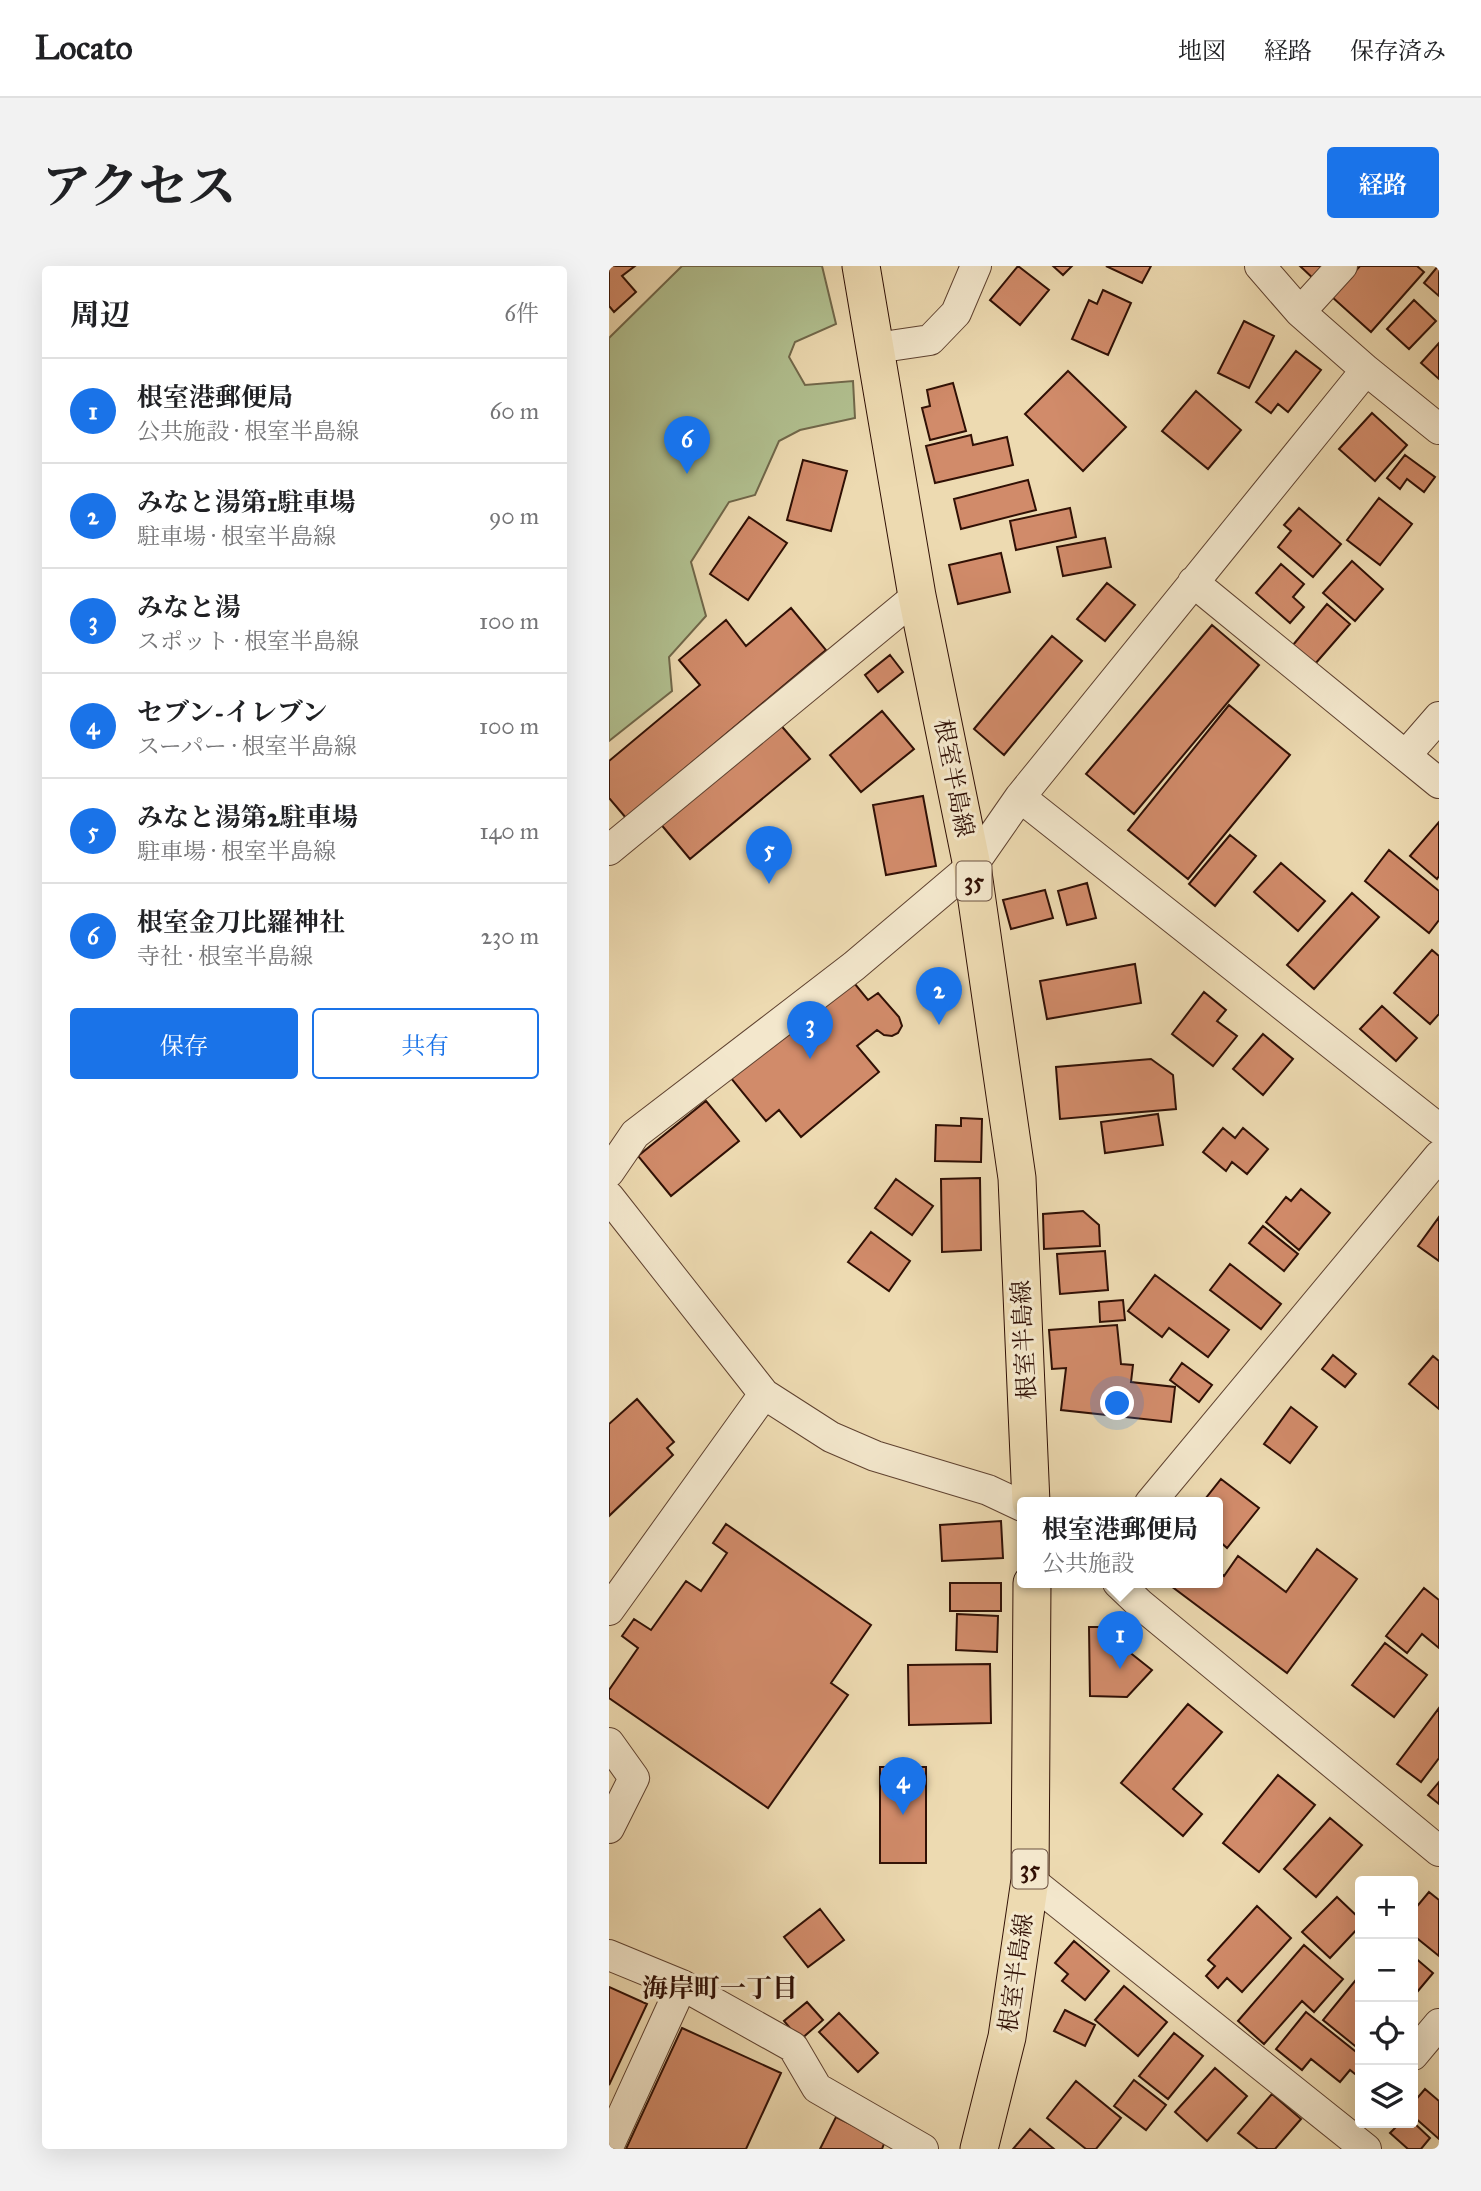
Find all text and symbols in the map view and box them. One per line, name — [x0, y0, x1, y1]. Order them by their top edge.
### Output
text: Locato — [35, 28, 133, 68]
text: 地図 — [1178, 36, 1226, 66]
text: 経路 — [1264, 36, 1312, 66]
text: 保存済み — [1350, 36, 1446, 66]
button: 経路 — [1327, 147, 1439, 218]
text: アクセス — [42, 157, 237, 216]
text: 周辺 — [70, 297, 130, 333]
text: 6件 — [504, 299, 539, 327]
text: 根室港郵便局 — [137, 381, 293, 413]
text: 1 — [88, 397, 98, 425]
text: 60 m — [490, 397, 539, 425]
pin: 6 — [664, 416, 710, 474]
text: 公共施設 · 根室半島線 — [137, 417, 359, 445]
text: みなと湯第1駐車場 — [137, 486, 355, 518]
text: 2 — [87, 502, 99, 530]
text: 90 m — [489, 502, 539, 530]
text: 駐車場 · 根室半島線 — [137, 522, 336, 550]
text: みなと湯 — [137, 591, 241, 623]
text: 3 — [88, 607, 98, 635]
text: 100 m — [479, 607, 539, 635]
text: スポット · 根室半島線 — [137, 627, 359, 655]
text: セブン-イレブン — [137, 696, 328, 728]
text: 4 — [87, 712, 99, 740]
text: 100 m — [479, 712, 539, 740]
street label: 根室半島線 — [928, 716, 980, 840]
text: スーパー · 根室半島線 — [137, 732, 357, 760]
text: みなと湯第2駐車場 — [137, 801, 358, 833]
text: 5 — [88, 817, 98, 845]
text: 140 m — [479, 817, 539, 845]
pin: 5 — [746, 826, 792, 884]
text: 駐車場 · 根室半島線 — [137, 837, 336, 865]
road number: 35 — [957, 862, 991, 901]
text: 根室金刀比羅神社 — [137, 906, 345, 938]
text: 6 — [87, 922, 99, 950]
text: 230 m — [481, 922, 539, 950]
text: 寺社 · 根室半島線 — [137, 942, 313, 970]
pin: 2 — [916, 967, 962, 1025]
pin: 3 — [787, 1001, 833, 1059]
button: 保存 — [70, 1008, 298, 1079]
button: 共有 — [312, 1008, 539, 1079]
street label: 根室半島線 — [1006, 1279, 1042, 1401]
your location — [1100, 1386, 1134, 1420]
popup — [1017, 1497, 1223, 1588]
text: 根室港郵便局 — [1042, 1513, 1198, 1545]
text: 公共施設 — [1042, 1549, 1134, 1577]
pin: 1 — [1097, 1611, 1143, 1669]
pin: 4 — [880, 1757, 926, 1815]
road number: 35 — [1013, 1850, 1047, 1888]
map controls — [1355, 1876, 1418, 2128]
button: + — [1355, 1876, 1418, 1939]
street label: 根室半島線 — [993, 1911, 1039, 2035]
button: − — [1355, 1939, 1418, 2002]
district label: 海岸町一丁目 — [642, 1972, 798, 2004]
button: locate — [1355, 2002, 1418, 2065]
button: layers — [1355, 2065, 1418, 2128]

